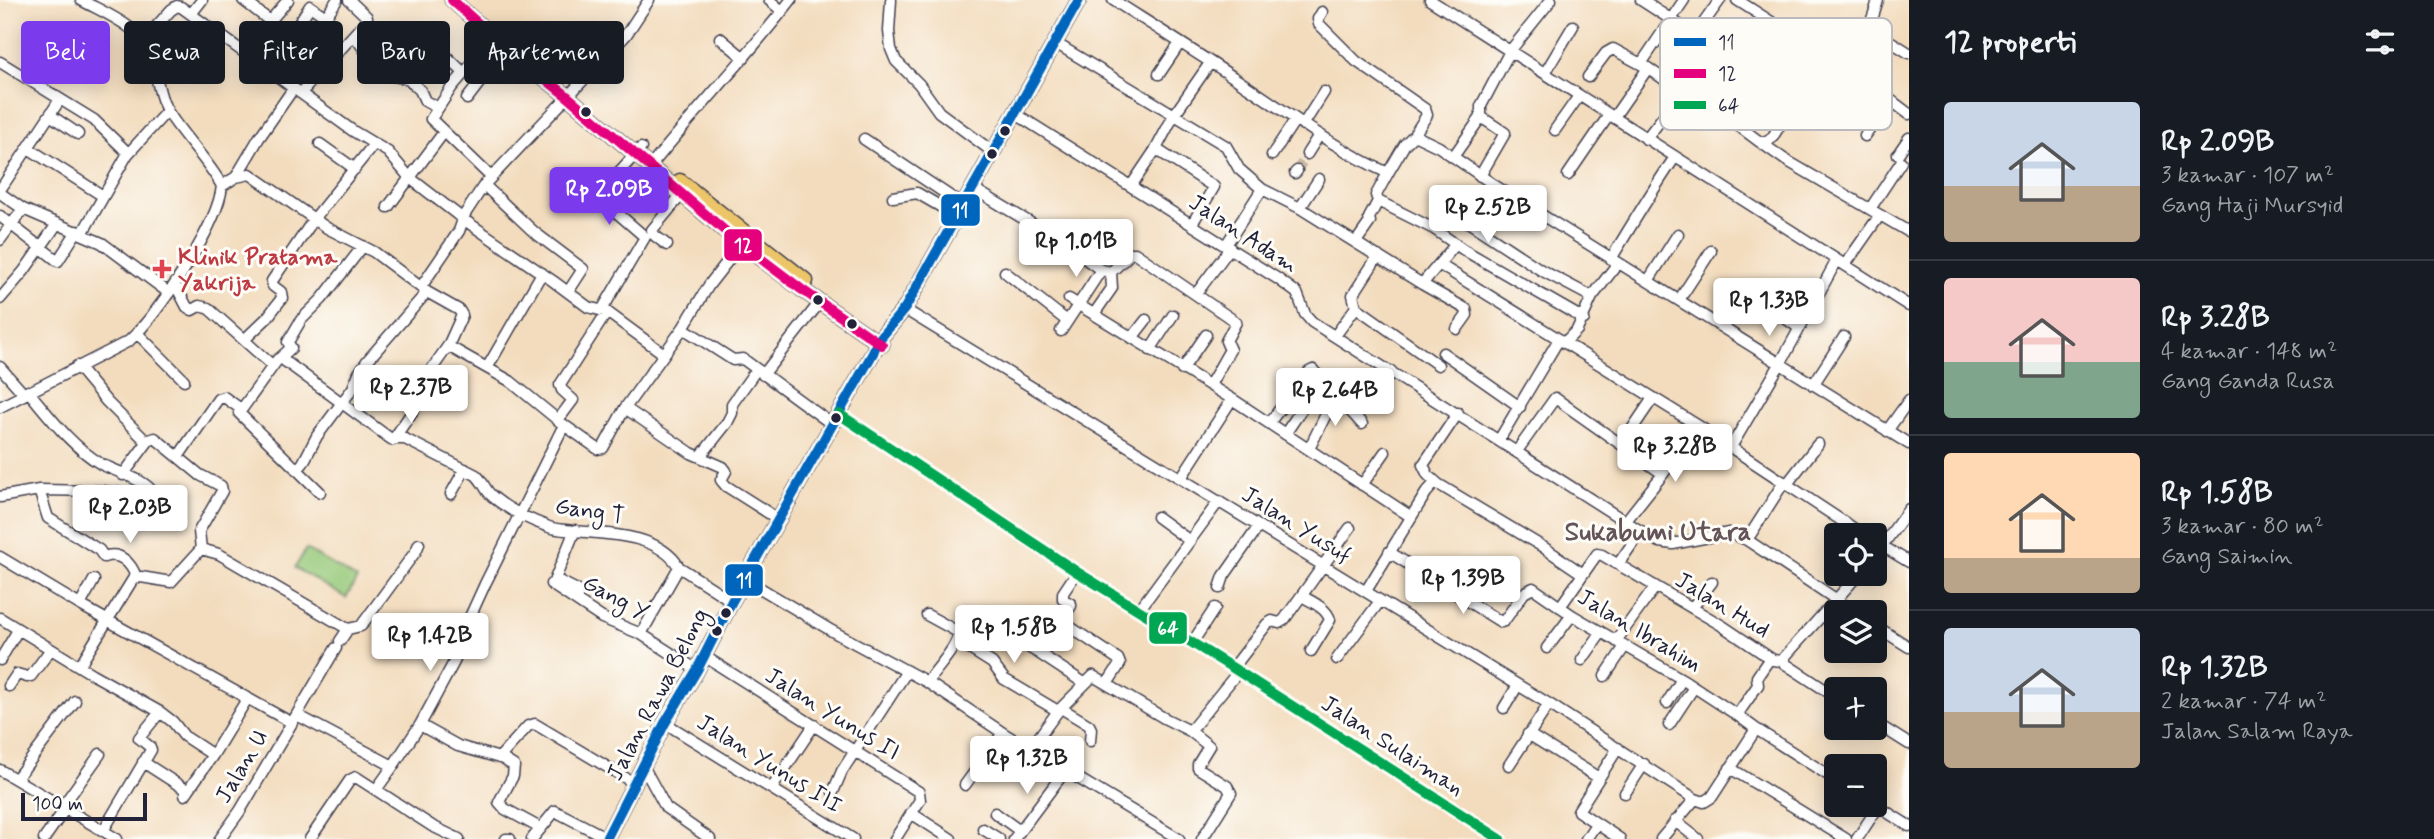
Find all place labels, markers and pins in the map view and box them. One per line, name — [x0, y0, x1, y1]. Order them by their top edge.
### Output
unlabelled marker — [579, 105, 593, 119]
unlabelled marker — [998, 124, 1012, 138]
unlabelled marker — [985, 147, 999, 161]
pin: Rp 2.09B — [537, 168, 681, 227]
pin: Rp 2.52B — [1416, 186, 1560, 245]
pin: Rp 1.01B — [1004, 219, 1148, 279]
place label: Klinik Pratama Yakrija — [178, 243, 339, 299]
marker: Klinik Pratama Yakrija — [152, 259, 172, 279]
pin: Rp 1.33B — [1697, 278, 1841, 338]
unlabelled marker — [811, 293, 825, 307]
unlabelled marker — [845, 317, 859, 331]
pin: Rp 2.37B — [339, 366, 483, 425]
pin: Rp 2.64B — [1263, 368, 1407, 428]
unlabelled marker — [829, 411, 843, 425]
pin: Rp 3.28B — [1603, 424, 1747, 484]
pin: Rp 2.03B — [58, 486, 202, 545]
pin: Rp 1.39B — [1391, 556, 1535, 616]
unlabelled marker — [719, 606, 733, 620]
pin: Rp 1.58B — [942, 606, 1086, 665]
pin: Rp 1.42B — [358, 614, 502, 673]
unlabelled marker — [710, 624, 724, 638]
pin: Rp 1.32B — [955, 736, 1099, 796]

